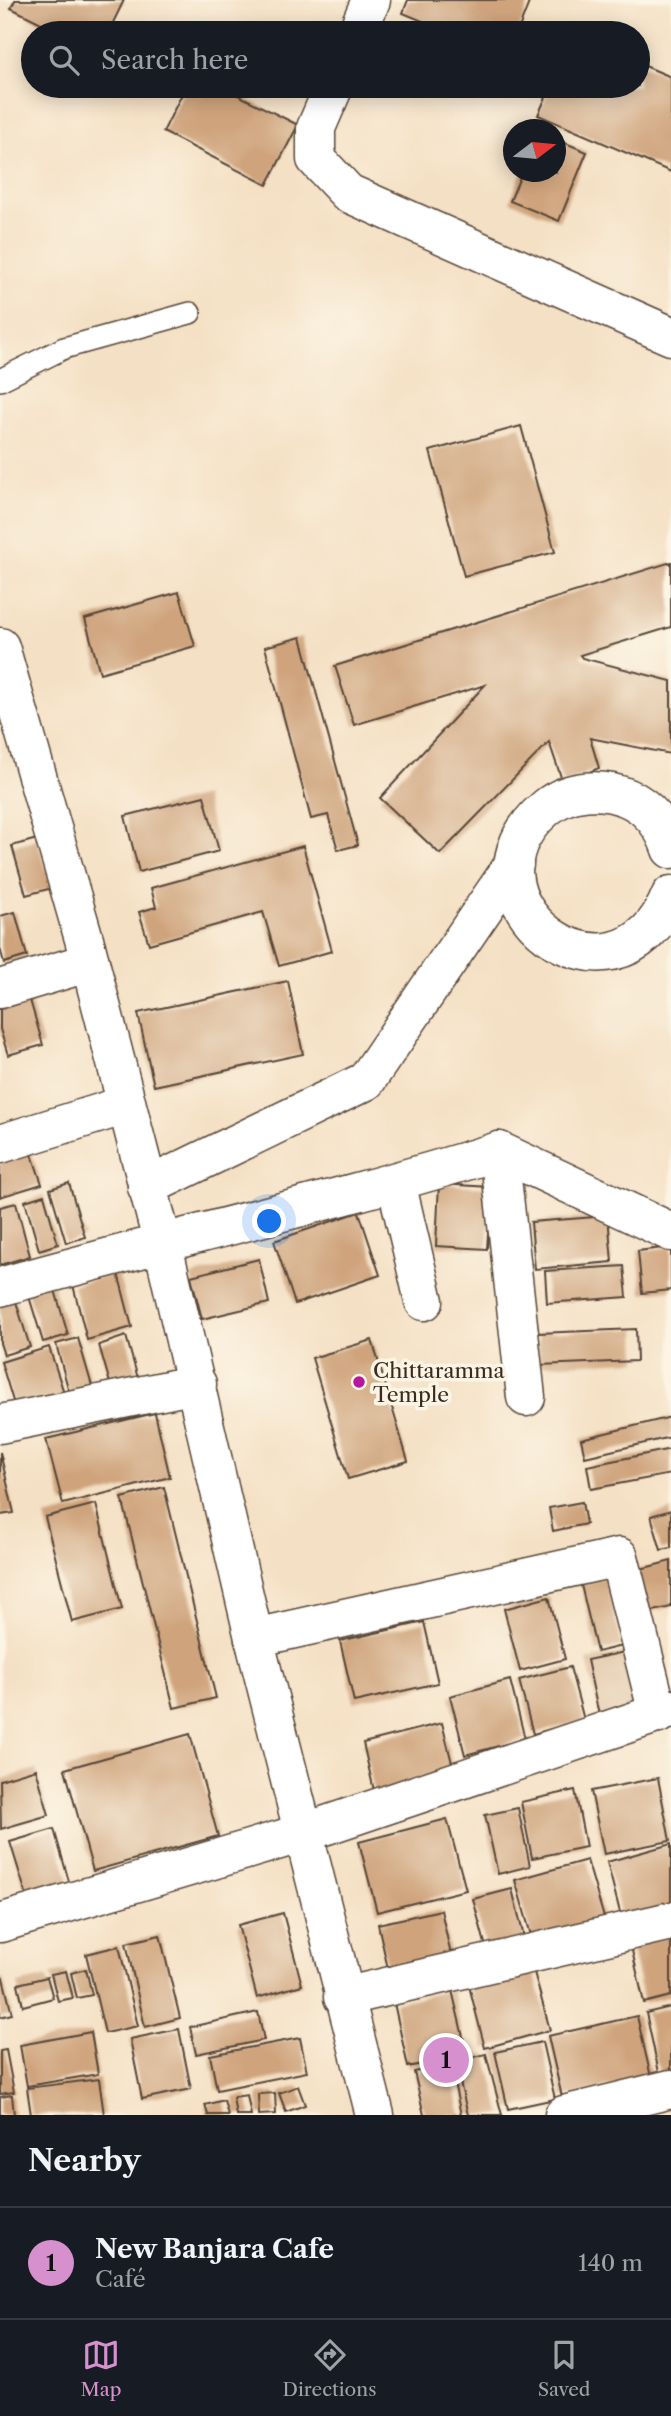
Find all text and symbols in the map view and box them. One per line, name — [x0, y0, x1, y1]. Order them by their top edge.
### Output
search box — [21, 21, 650, 98]
icon: search — [45, 41, 83, 79]
text: Search here — [101, 44, 248, 76]
north arrow — [503, 119, 566, 182]
your location — [252, 1204, 286, 1238]
place label: Chittaramma Temple — [373, 1358, 506, 1407]
marker: Chittaramma Temple — [351, 1374, 367, 1390]
pin: 1 — [423, 2034, 469, 2086]
text: Nearby — [28, 2142, 141, 2179]
text: New Banjara Cafe — [95, 2233, 334, 2265]
text: 1 — [46, 2249, 56, 2277]
text: 140 m — [578, 2249, 643, 2277]
text: Café — [95, 2265, 146, 2293]
tab: Map — [81, 2336, 121, 2401]
tab: Directions — [283, 2336, 376, 2401]
tab: Saved — [538, 2336, 590, 2401]

